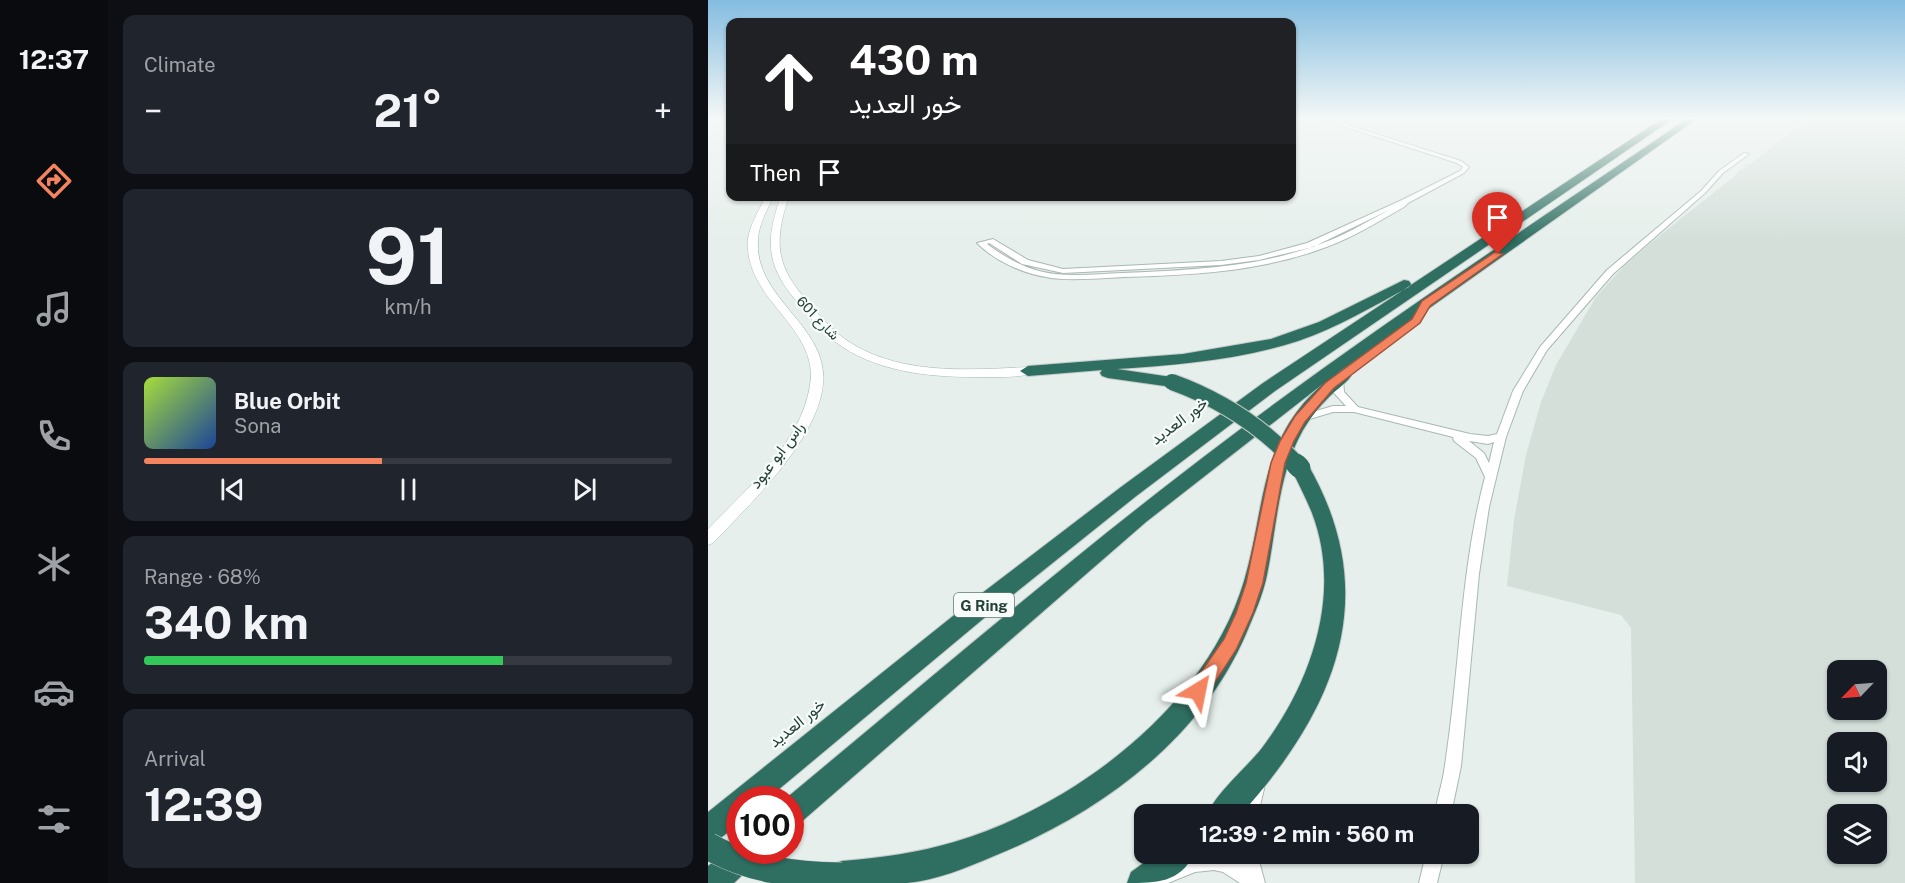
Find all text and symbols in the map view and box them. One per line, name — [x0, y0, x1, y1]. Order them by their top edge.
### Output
text: 430 m — [849, 35, 979, 84]
icon: ahead — [750, 42, 828, 120]
text: 12:37 — [19, 43, 89, 75]
text: Climate — [144, 53, 216, 77]
text: 21° — [373, 84, 443, 137]
text: خور العديد — [849, 87, 962, 119]
text: − — [144, 92, 162, 130]
text: + — [654, 92, 672, 130]
icon: arrive — [813, 156, 846, 189]
icon: directions — [33, 160, 75, 202]
text: Then — [750, 160, 801, 186]
pin — [1472, 192, 1523, 254]
icon: arrive — [1481, 201, 1514, 234]
text: 91 — [366, 210, 450, 302]
icon: music — [33, 288, 75, 330]
street label: شارع 601 — [791, 293, 843, 345]
text: km/h — [384, 295, 432, 319]
text: Blue Orbit — [234, 388, 341, 414]
street label: خور العديد — [1147, 393, 1212, 449]
text: Sona — [234, 414, 281, 438]
icon: phone — [33, 415, 75, 457]
street label: راس ابو عبود — [746, 418, 809, 493]
icon: previous — [216, 473, 249, 506]
icon: pause — [392, 473, 425, 506]
icon: next — [568, 473, 601, 506]
icon: climate — [33, 543, 75, 585]
text: Range · 68% — [144, 565, 261, 589]
road number: G Ring — [954, 593, 1014, 617]
text: 340 km — [144, 596, 309, 649]
position arrow — [1166, 659, 1230, 723]
north arrow — [1827, 660, 1887, 720]
map controls — [1827, 660, 1887, 864]
icon: car — [33, 671, 75, 713]
street label: خور العديد — [765, 694, 830, 752]
button: sound — [1827, 732, 1887, 792]
text: Arrival — [144, 747, 206, 771]
text: 12:39 — [144, 778, 263, 831]
speed limit sign: 100 — [726, 786, 804, 864]
icon: filters — [33, 798, 75, 840]
button: layers — [1827, 804, 1887, 864]
text: 12:39 · 2 min · 560 m — [1199, 821, 1414, 847]

